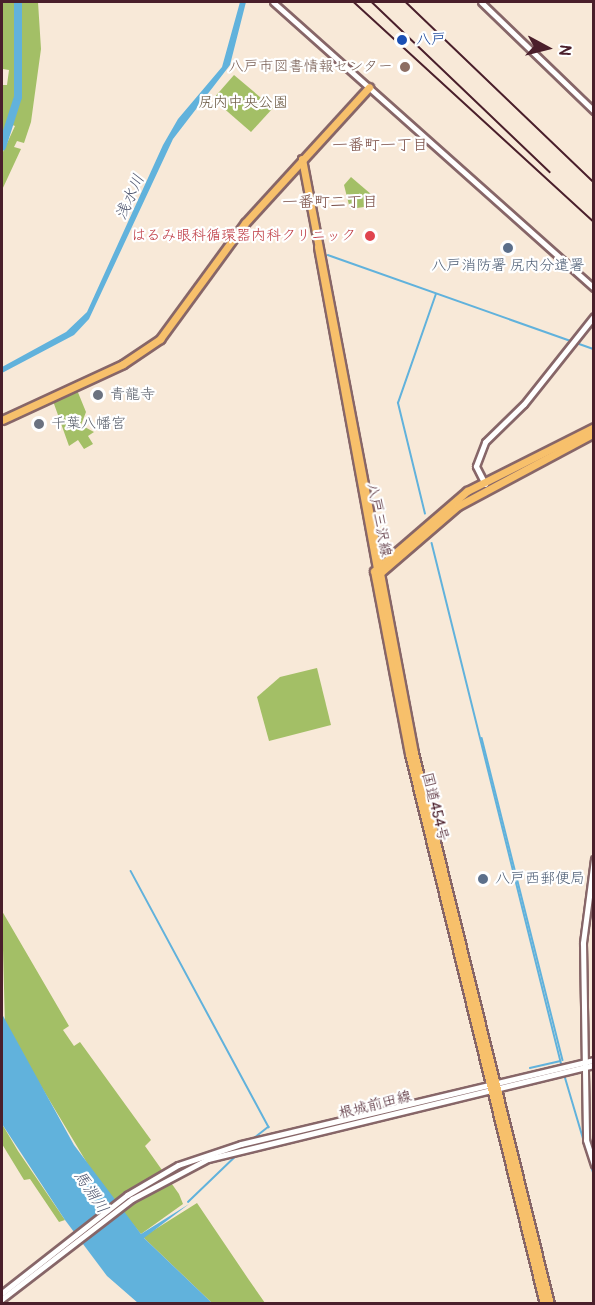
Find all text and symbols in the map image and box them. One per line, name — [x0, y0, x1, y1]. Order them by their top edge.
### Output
north arrow — [517, 18, 577, 78]
marker: 八戸 — [393, 31, 411, 49]
place label: 八戸 — [416, 31, 446, 49]
text: N — [554, 44, 575, 57]
place label: 八戸市図書情報センター — [228, 58, 393, 76]
marker: 八戸市図書情報センター — [398, 60, 412, 74]
park label: 尻内中央公園 — [198, 94, 288, 112]
district label: 一番町一丁目 — [332, 135, 428, 155]
water label: 浅水川 — [111, 171, 149, 223]
district label: 一番町二丁目 — [282, 192, 378, 212]
place label: はるみ眼科循環器内科クリニック — [131, 227, 356, 245]
marker: はるみ眼科循環器内科クリニック — [361, 227, 379, 245]
marker: 八戸消防署 尻内分遣署 — [501, 241, 515, 255]
place label: 八戸消防署 尻内分遣署 — [431, 257, 585, 275]
place label: 青龍寺 — [110, 386, 155, 404]
marker: 青龍寺 — [91, 388, 105, 402]
place label: 千葉八幡宮 — [51, 415, 126, 433]
marker: 千葉八幡宮 — [32, 417, 46, 431]
street label: 八戸三沢線 — [363, 481, 395, 559]
street label: 国道454号 — [418, 771, 452, 843]
place label: 八戸西郵便局 — [495, 870, 585, 888]
marker: 八戸西郵便局 — [476, 872, 490, 886]
street label: 根城前田線 — [336, 1087, 414, 1123]
water label: 馬淵川 — [70, 1167, 112, 1217]

